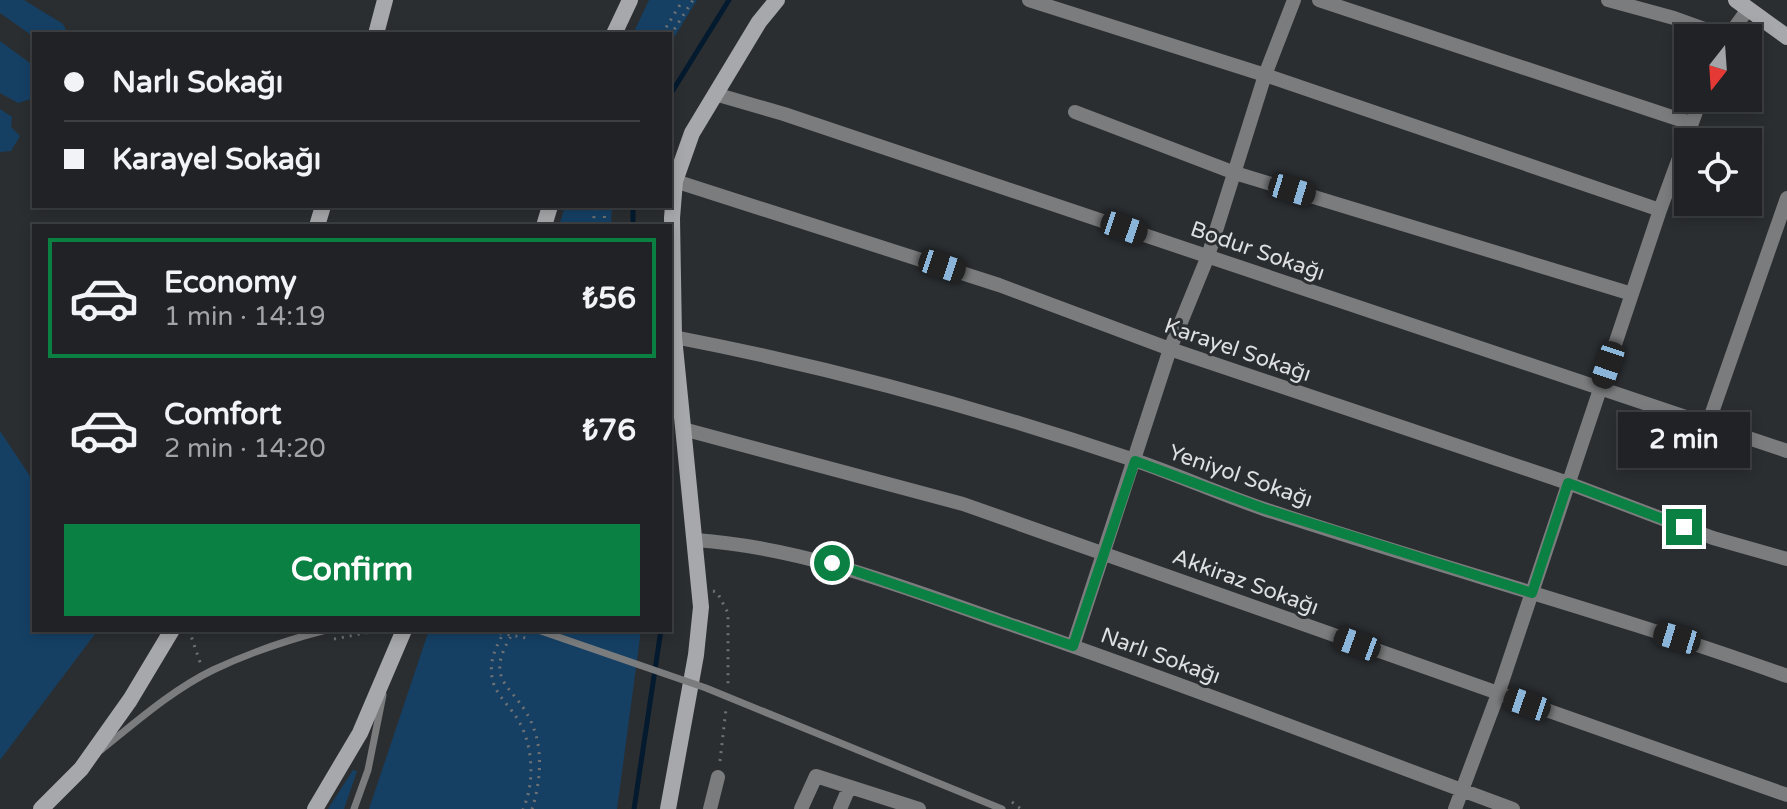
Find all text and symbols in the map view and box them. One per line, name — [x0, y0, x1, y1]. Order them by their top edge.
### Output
north arrow — [1674, 24, 1762, 112]
map controls — [1674, 24, 1762, 216]
text: Narlı Sokağı — [112, 64, 283, 101]
button: locate — [1674, 128, 1762, 216]
text: Karayel Sokağı — [112, 141, 321, 178]
car — [1266, 172, 1318, 208]
car — [1097, 209, 1151, 247]
street label: Bodur Sokağı — [1187, 216, 1328, 286]
car — [915, 247, 969, 285]
icon: car — [68, 262, 140, 334]
text: Economy — [164, 264, 297, 301]
text: ₺56 — [582, 280, 636, 317]
text: 1 min · 14:19 — [164, 301, 326, 332]
street label: Karayel Sokağı — [1161, 313, 1314, 387]
car — [1589, 338, 1627, 392]
icon: car — [68, 394, 140, 466]
text: Comfort — [164, 396, 282, 433]
callout: 2 min — [1618, 411, 1750, 467]
text: ₺76 — [582, 412, 636, 449]
text: 2 min — [1649, 424, 1719, 455]
text: 2 min · 14:20 — [164, 433, 326, 464]
street label: Yeniyol Sokağı — [1165, 439, 1316, 513]
route end — [1666, 509, 1702, 545]
button: Confirm — [64, 524, 640, 616]
street label: Akkiraz Sokağı — [1169, 543, 1322, 620]
route start — [814, 545, 850, 581]
car — [1651, 620, 1703, 656]
street label: Narlı Sokağı — [1097, 622, 1224, 690]
car — [1330, 625, 1384, 663]
car — [1500, 685, 1554, 723]

